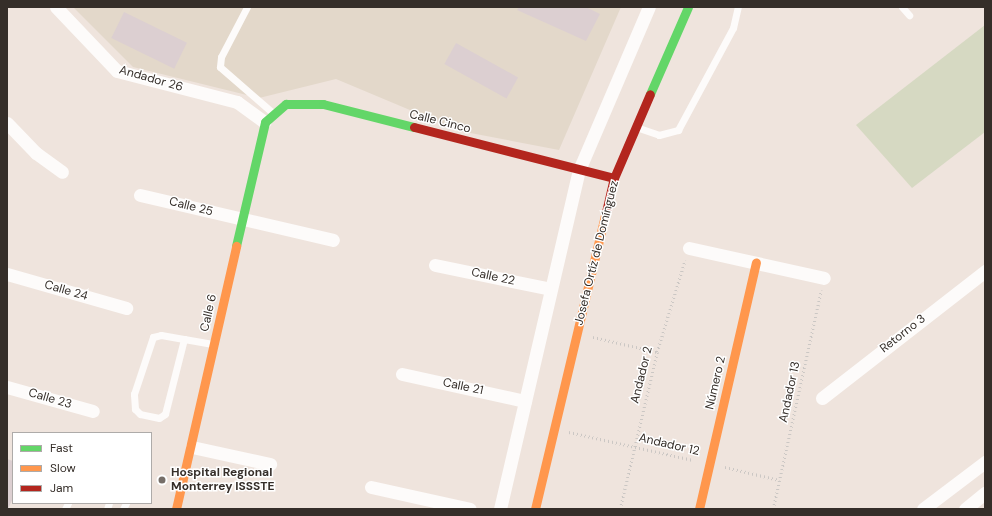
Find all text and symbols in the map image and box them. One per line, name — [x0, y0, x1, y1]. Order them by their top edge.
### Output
street label: Andador 26 — [117, 63, 185, 95]
street label: Calle Cinco — [408, 107, 472, 137]
street label: Josefa Ortíz de Domínguez — [572, 179, 622, 327]
street label: Calle 25 — [168, 195, 214, 219]
street label: Calle 22 — [470, 265, 516, 289]
street label: Calle 24 — [43, 278, 89, 304]
street label: Calle 6 — [198, 293, 220, 333]
street label: Retorno 3 — [877, 312, 929, 356]
street label: Andador 2 — [628, 345, 656, 405]
street label: Número 2 — [703, 355, 729, 411]
street label: Andador 13 — [777, 360, 803, 424]
street label: Calle 21 — [441, 376, 485, 398]
street label: Calle 23 — [27, 386, 73, 412]
street label: Andador 12 — [637, 431, 701, 459]
legend — [12, 432, 152, 504]
text: Fast — [50, 440, 73, 456]
text: Slow — [50, 460, 76, 476]
place label: Hospital Regional Monterrey ISSSTE — [171, 466, 274, 494]
marker: Hospital Regional Monterrey ISSSTE — [156, 474, 168, 486]
text: Jam — [50, 480, 73, 496]

